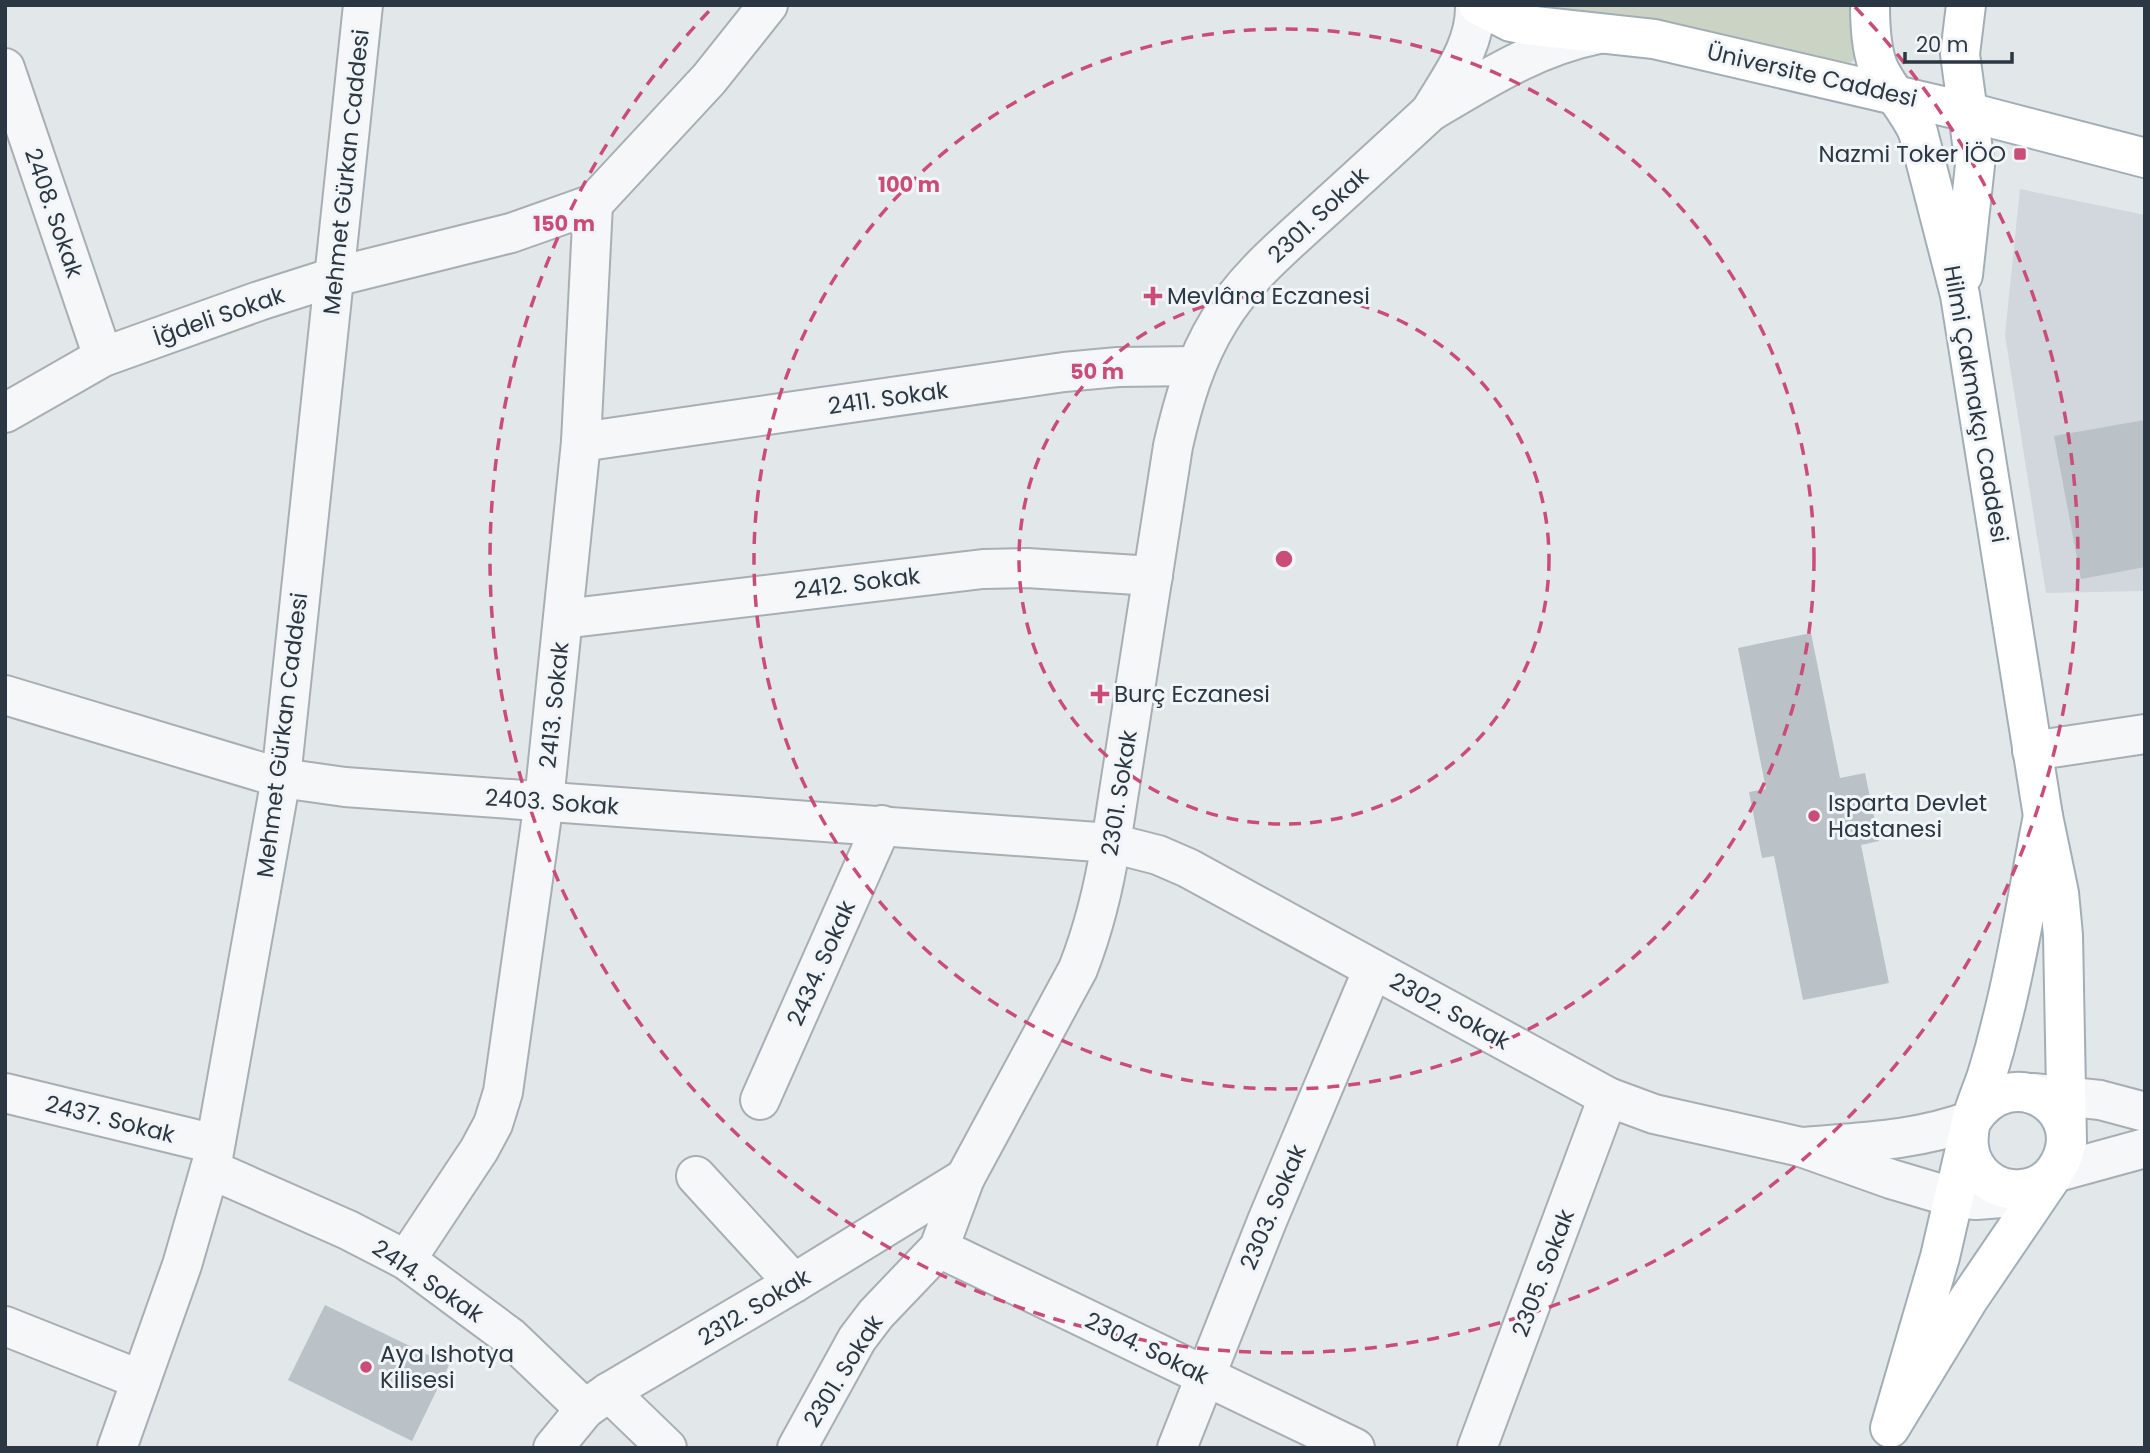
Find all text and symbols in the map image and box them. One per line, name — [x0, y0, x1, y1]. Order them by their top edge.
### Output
scale bar — [1905, 21, 2012, 65]
street label: Mehmet Gürkan Caddesi — [315, 28, 377, 316]
text: 20 m — [1916, 30, 1969, 59]
street label: Üniversite Caddesi — [1704, 35, 1920, 115]
place label: Nazmi Toker İÖO — [1819, 138, 2006, 170]
street label: 2408. Sokak — [17, 144, 91, 282]
marker: Nazmi Toker İÖO — [2012, 146, 2028, 162]
street label: 2301. Sokak — [1261, 160, 1375, 270]
text: 100 m — [878, 170, 940, 199]
text: 150 m — [533, 209, 595, 238]
street label: Hilmi Çakmakçı Caddesi — [1936, 263, 2016, 545]
street label: İğdeli Sokak — [150, 279, 289, 353]
place label: Mevlâna Eczanesi — [1167, 280, 1370, 312]
marker: Mevlâna Eczanesi — [1145, 288, 1161, 304]
text: 50 m — [1070, 357, 1124, 386]
street label: 2411. Sokak — [826, 374, 950, 422]
centre of rings — [1272, 547, 1296, 571]
street label: 2412. Sokak — [792, 559, 922, 607]
street label: Mehmet Gürkan Caddesi — [249, 591, 315, 879]
street label: 2413. Sokak — [531, 640, 577, 770]
place label: Burç Eczanesi — [1114, 678, 1270, 710]
marker: Burç Eczanesi — [1092, 686, 1108, 702]
street label: 2301. Sokak — [1093, 728, 1145, 858]
street label: 2403. Sokak — [484, 781, 620, 823]
place label: Isparta Devlet Hastanesi — [1828, 787, 1987, 845]
marker: Isparta Devlet Hastanesi — [1806, 808, 1822, 824]
street label: 2434. Sokak — [779, 895, 863, 1031]
street label: 2302. Sokak — [1384, 965, 1516, 1057]
street label: 2437. Sokak — [42, 1087, 178, 1151]
street label: 2303. Sokak — [1232, 1139, 1314, 1275]
street label: 2305. Sokak — [1504, 1205, 1582, 1341]
street label: 2414. Sokak — [366, 1232, 490, 1330]
street label: 2312. Sokak — [692, 1261, 816, 1353]
street label: 2304. Sokak — [1080, 1304, 1214, 1392]
street label: 2301. Sokak — [796, 1309, 890, 1433]
place label: Aya Ishotya Kilisesi — [380, 1338, 514, 1396]
marker: Aya Ishotya Kilisesi — [358, 1359, 374, 1375]

